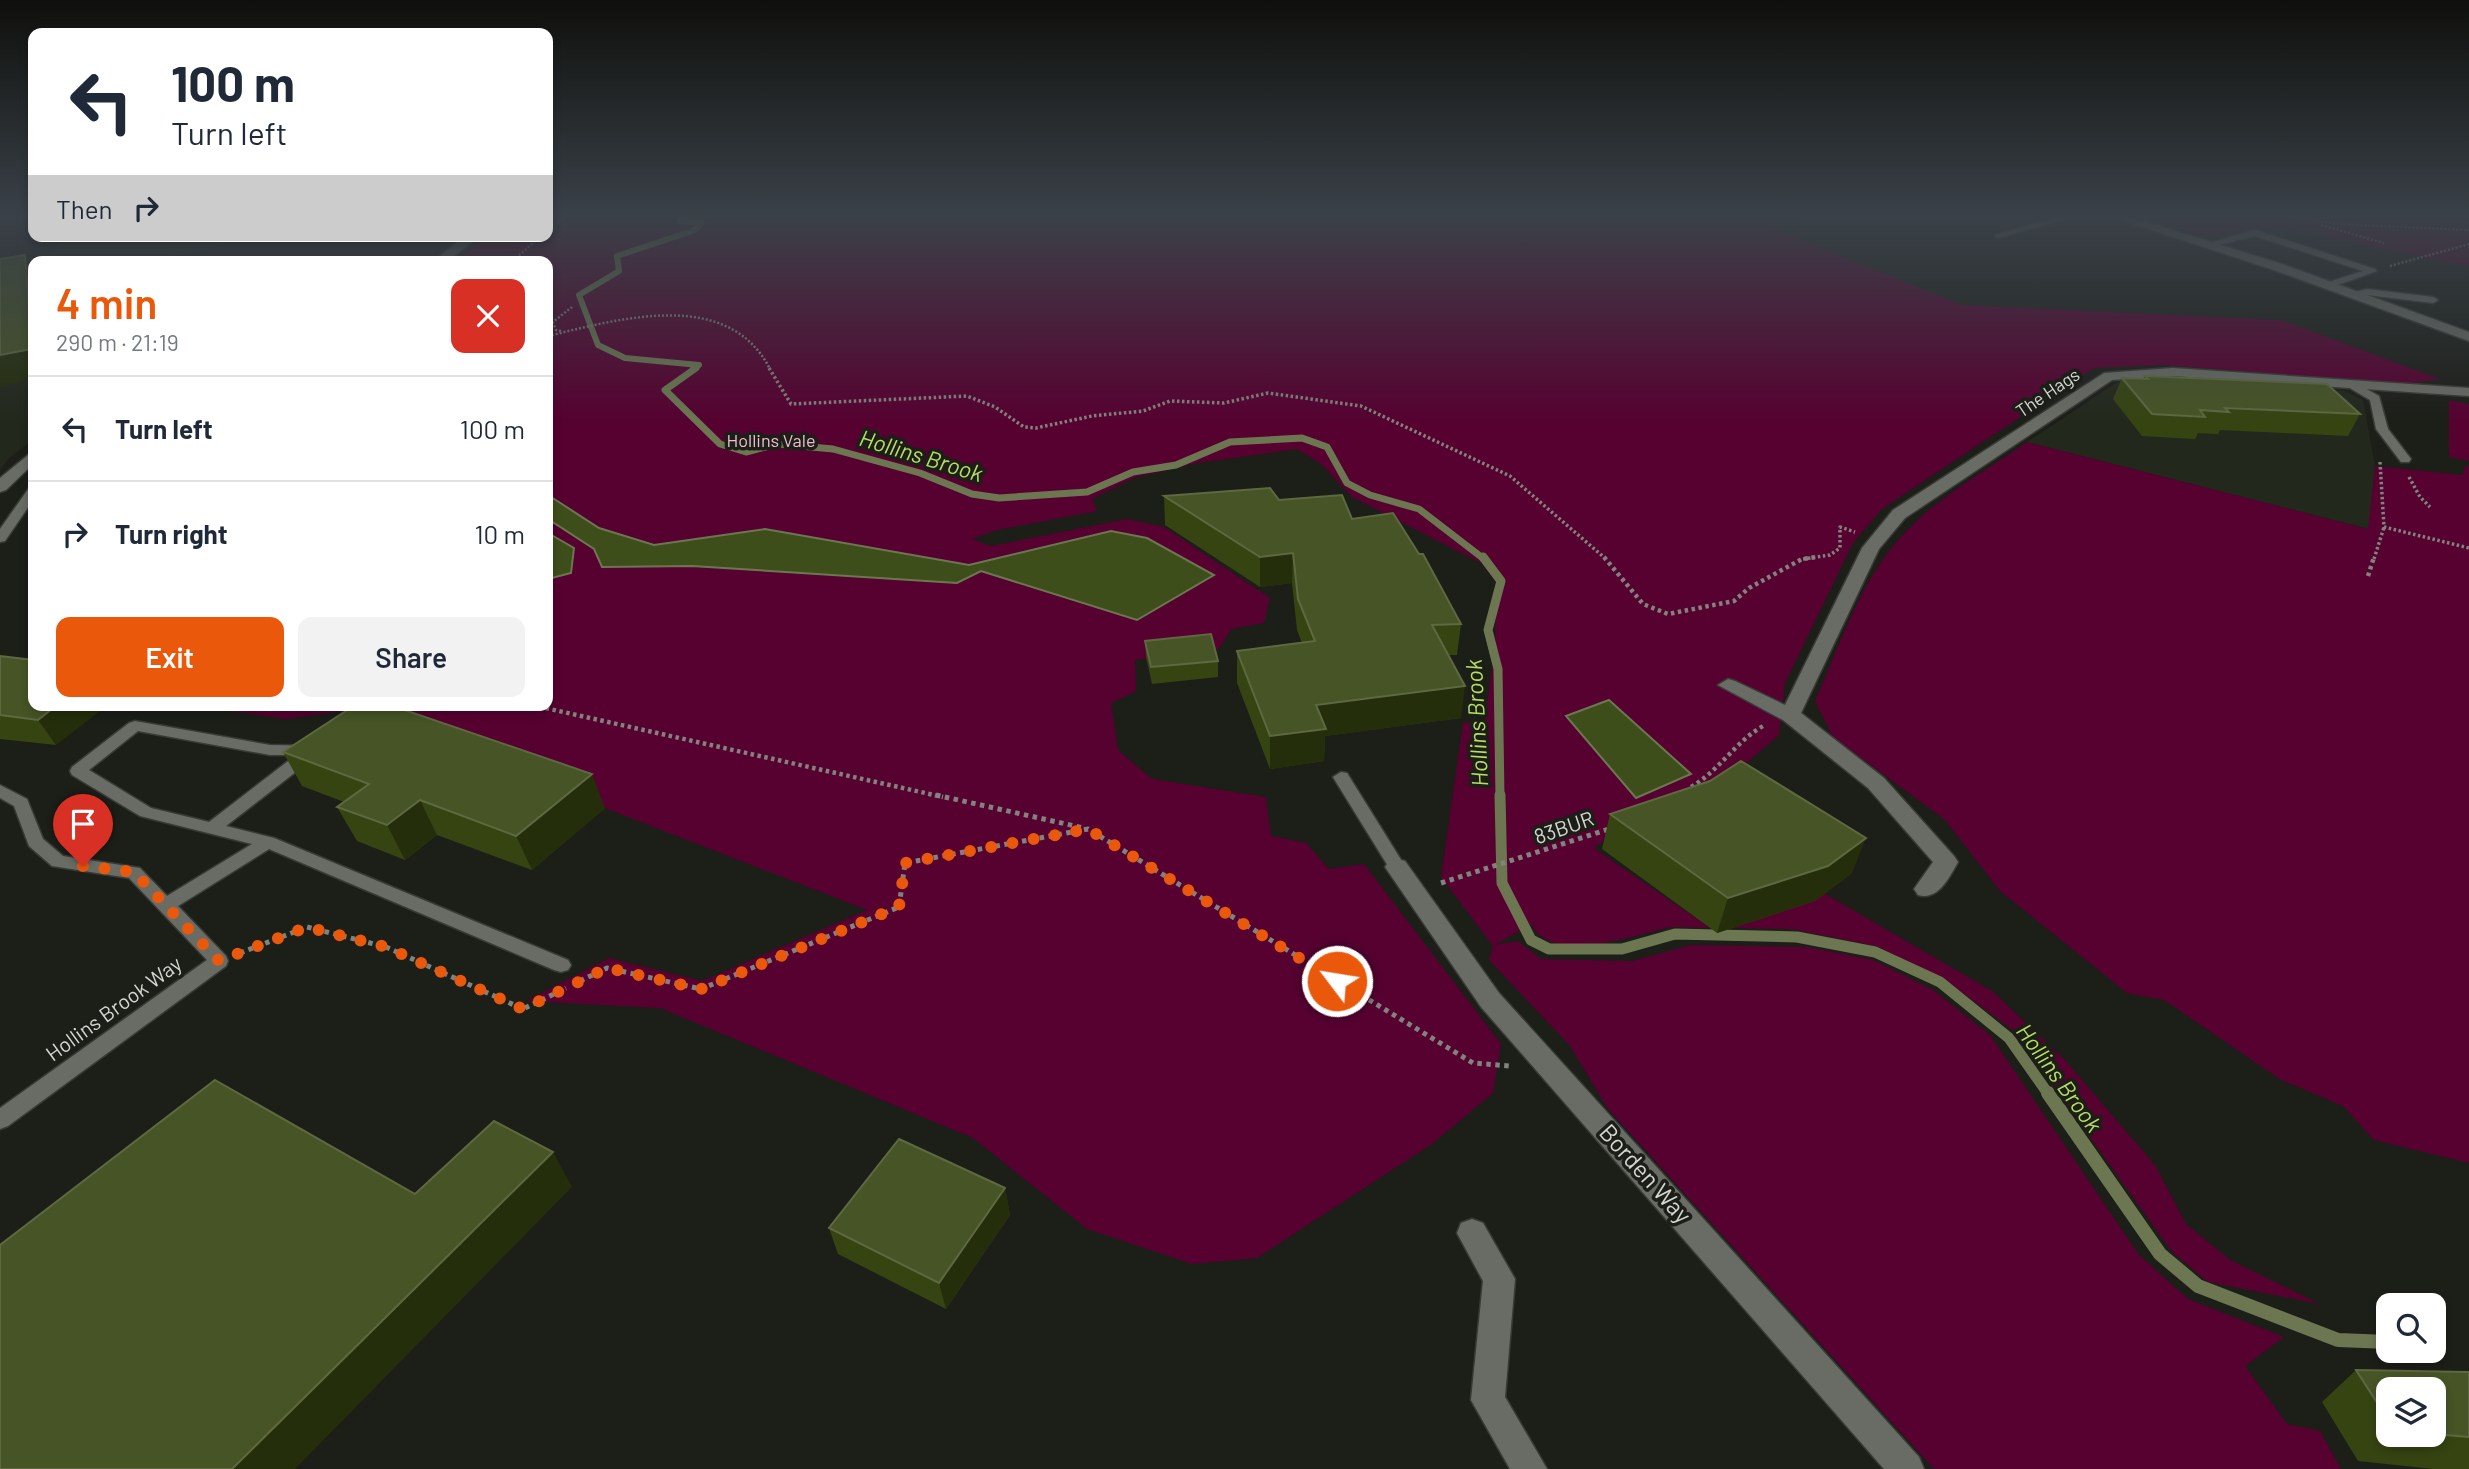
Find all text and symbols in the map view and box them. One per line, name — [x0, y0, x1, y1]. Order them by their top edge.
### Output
text: 100 m — [171, 53, 295, 112]
icon: left — [56, 56, 147, 147]
text: Turn left — [171, 113, 288, 151]
icon: right — [127, 189, 165, 227]
text: Then — [56, 193, 113, 224]
text: 4 min — [56, 277, 157, 327]
button: close — [451, 279, 525, 353]
text: 290 m · 21:19 — [56, 328, 179, 356]
street label: The Hags — [2011, 363, 2084, 421]
icon: left — [56, 410, 94, 448]
text: Turn left — [115, 413, 213, 444]
text: 100 m — [460, 413, 525, 444]
water label: Hollins Brook — [856, 423, 986, 487]
park label: Hollins Vale — [726, 429, 816, 451]
icon: right — [56, 515, 94, 553]
text: Turn right — [115, 518, 228, 549]
text: 10 m — [475, 518, 525, 549]
button: Exit — [56, 617, 284, 697]
button: Share — [298, 617, 525, 697]
water label: Hollins Brook — [1459, 659, 1493, 787]
pin — [53, 794, 113, 866]
icon: arrive — [64, 805, 102, 843]
street label: 83BUR — [1530, 805, 1597, 848]
position arrow — [1300, 944, 1374, 1018]
street label: Hollins Brook Way — [40, 950, 186, 1065]
water label: Hollins Brook — [2011, 1018, 2109, 1137]
street label: Borden Way — [1594, 1117, 1698, 1229]
map controls — [2376, 1293, 2446, 1447]
button: search — [2376, 1293, 2446, 1363]
button: layers — [2376, 1377, 2446, 1447]

